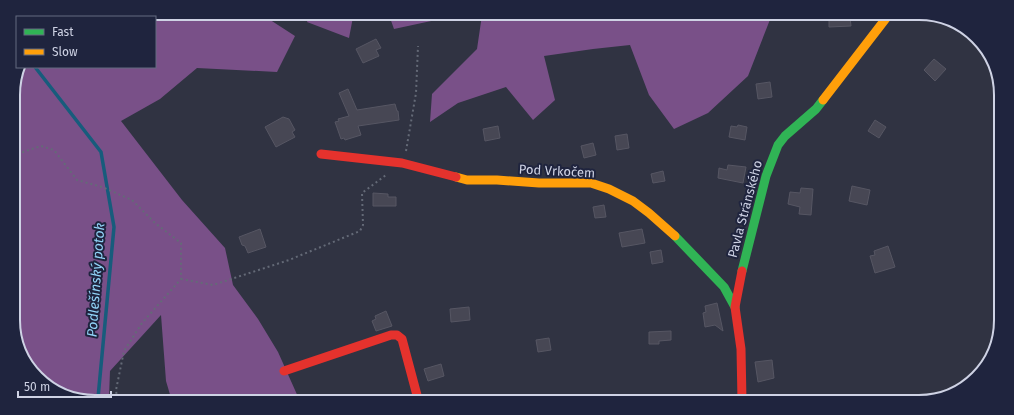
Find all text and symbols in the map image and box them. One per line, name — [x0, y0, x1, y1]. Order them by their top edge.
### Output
legend — [16, 16, 156, 68]
text: Fast — [52, 25, 74, 39]
text: Slow — [52, 45, 78, 59]
street label: Pavla Stránského — [725, 159, 765, 259]
street label: Pod Vrkočem — [518, 162, 596, 180]
water label: Podlešínský potok — [84, 222, 109, 338]
scale bar — [18, 373, 111, 399]
text: 50 m — [24, 380, 50, 394]

